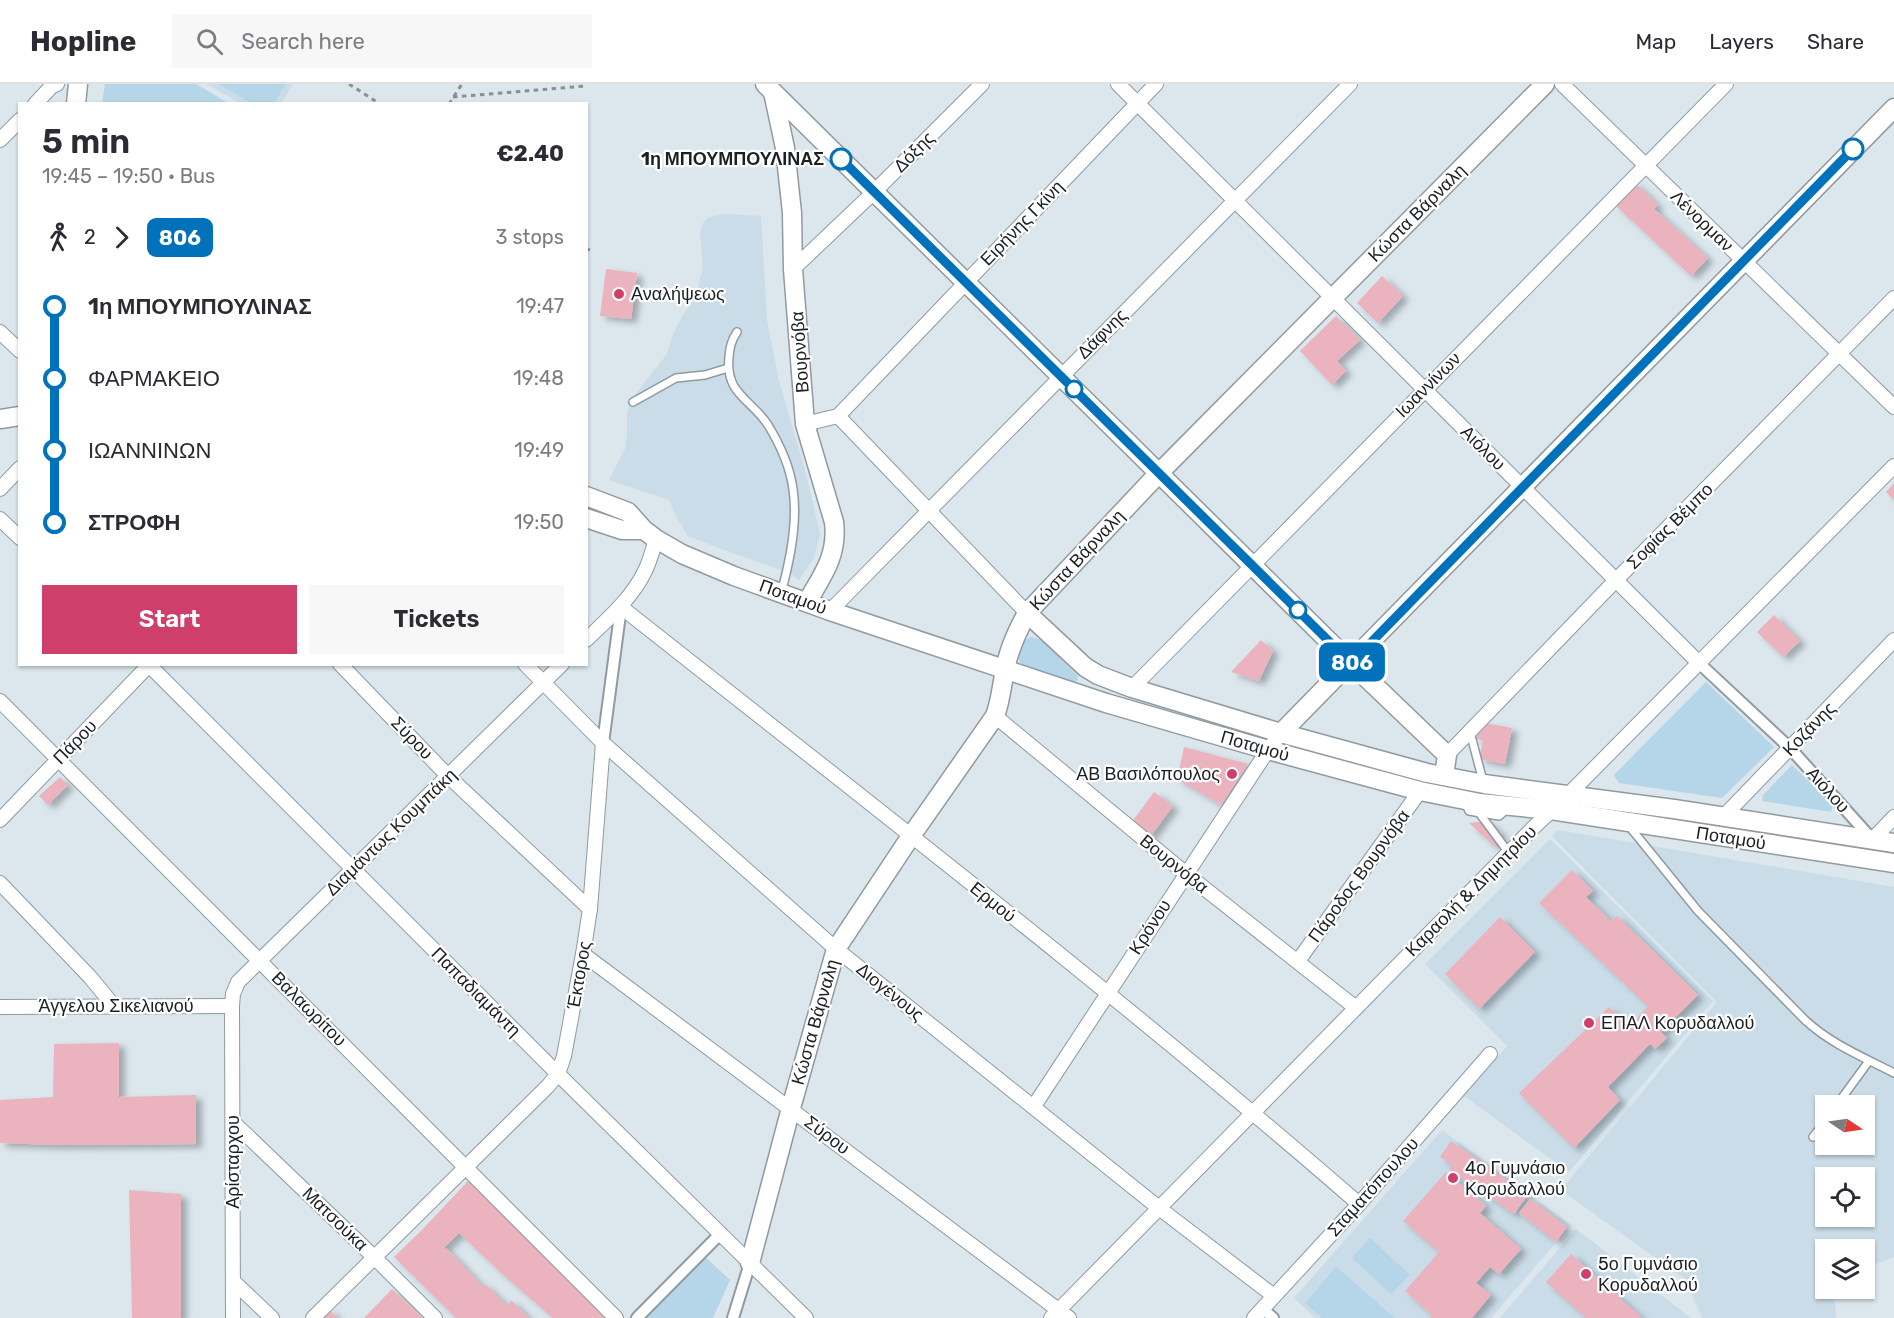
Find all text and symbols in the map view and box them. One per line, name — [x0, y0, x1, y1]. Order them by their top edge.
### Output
search box — [172, 14, 592, 68]
text: Hopline — [30, 25, 136, 58]
icon: search — [193, 25, 226, 58]
text: Search here — [241, 28, 365, 55]
text: Map — [1635, 29, 1676, 54]
text: Layers — [1709, 29, 1774, 54]
text: Share — [1807, 29, 1864, 54]
text: 5 min — [42, 122, 130, 161]
street label: Δόξης — [889, 127, 939, 177]
unlabelled marker — [1842, 138, 1864, 160]
text: €2.40 — [496, 140, 564, 167]
place label: 1η ΜΠΟΥΜΠΟΥΛΙΝΑΣ — [641, 148, 824, 170]
marker: 1η ΜΠΟΥΜΠΟΥΛΙΝΑΣ — [830, 148, 852, 170]
street label: Κώστα Βάρναλη — [1363, 159, 1471, 267]
text: 19:45 – 19:50 · Bus — [42, 164, 215, 188]
street label: Ειρήνης Γκίνη — [976, 176, 1068, 270]
street label: Λένορμαν — [1666, 186, 1738, 256]
icon: walk — [42, 221, 75, 254]
icon: forward — [105, 221, 138, 254]
text: 2 — [84, 225, 96, 249]
text: 806 — [159, 225, 201, 250]
text: 3 stops — [495, 225, 564, 249]
place label: Αναλήψεως — [631, 283, 725, 305]
marker: Αναλήψεως — [612, 287, 626, 301]
text: 1η ΜΠΟΥΜΠΟΥΛΙΝΑΣ — [88, 293, 312, 320]
text: 19:47 — [516, 294, 564, 318]
street label: Δάφνης — [1072, 304, 1132, 364]
street label: Βουρνόβα — [786, 310, 814, 394]
street label: Ιωαννίνων — [1391, 348, 1465, 422]
text: ΦΑΡΜΑΚΕΙΟ — [88, 365, 220, 392]
text: 19:48 — [513, 366, 564, 390]
unlabelled marker — [1065, 380, 1083, 398]
street label: Αιόλου — [1456, 421, 1510, 475]
text: ΙΩΑΝΝΙΝΩΝ — [88, 437, 211, 464]
text: 19:49 — [514, 438, 564, 462]
street label: Σοφίας Βέμπο — [1622, 478, 1718, 574]
street label: Κώστα Βάρναλη — [1025, 505, 1129, 615]
text: ΣΤΡΟΦΗ — [88, 509, 180, 536]
text: 19:50 — [514, 510, 564, 534]
street label: Ποταμού — [756, 575, 830, 619]
button: Start — [42, 585, 297, 654]
button: Tickets — [309, 585, 564, 654]
unlabelled marker — [1289, 601, 1307, 619]
line badge: 806 — [1318, 642, 1386, 682]
text: 806 — [1331, 650, 1373, 675]
street label: Κοζάνης — [1778, 697, 1840, 761]
street label: Σύρου — [386, 712, 438, 764]
street label: Πάρου — [49, 715, 101, 769]
street label: Ποταμού — [1218, 726, 1292, 766]
street label: Αιόλου — [1802, 762, 1854, 818]
place label: ΑΒ Βασιλόπουλος — [1076, 763, 1220, 785]
street label: Διαμάντως Κουμπάκη — [321, 764, 461, 900]
marker: ΑΒ Βασιλόπουλος — [1225, 767, 1239, 781]
street label: Πάροδος Βουρνόβα — [1303, 805, 1415, 947]
street label: Καραολή & Δημητρίου — [1401, 821, 1541, 961]
street label: Ποταμού — [1695, 822, 1767, 854]
street label: Βουρνόβα — [1135, 830, 1213, 898]
street label: Ερμού — [966, 877, 1020, 927]
street label: Κρόνου — [1124, 895, 1176, 959]
street label: Έκτορος — [562, 939, 596, 1012]
street label: Παπαδιαμάντη — [427, 943, 525, 1041]
street label: Κώστα Βάρναλη — [787, 957, 843, 1087]
street label: Διογένους — [852, 958, 928, 1026]
street label: Βαλαωρίτου — [267, 967, 351, 1051]
street label: Άγγελου Σικελιανού — [38, 995, 194, 1017]
place label: ΕΠΑΛ Κορυδαλλού — [1601, 1012, 1754, 1034]
marker: ΕΠΑΛ Κορυδαλλού — [1582, 1016, 1596, 1030]
north arrow — [1815, 1095, 1875, 1155]
map controls — [1815, 1095, 1875, 1299]
street label: Σύρου — [800, 1111, 854, 1159]
street label: Αρίσταρχου — [222, 1115, 244, 1209]
street label: Σταματόπουλου — [1323, 1133, 1423, 1241]
place label: 4ο Γυμνάσιο Κορυδαλλού — [1465, 1157, 1565, 1200]
button: locate — [1815, 1167, 1875, 1227]
marker: 4ο Γυμνάσιο Κορυδαλλού — [1446, 1171, 1460, 1185]
street label: Ματσούκα — [298, 1182, 372, 1256]
button: layers — [1815, 1239, 1875, 1299]
place label: 5ο Γυμνάσιο Κορυδαλλού — [1598, 1253, 1698, 1296]
marker: 5ο Γυμνάσιο Κορυδαλλού — [1579, 1267, 1593, 1281]

